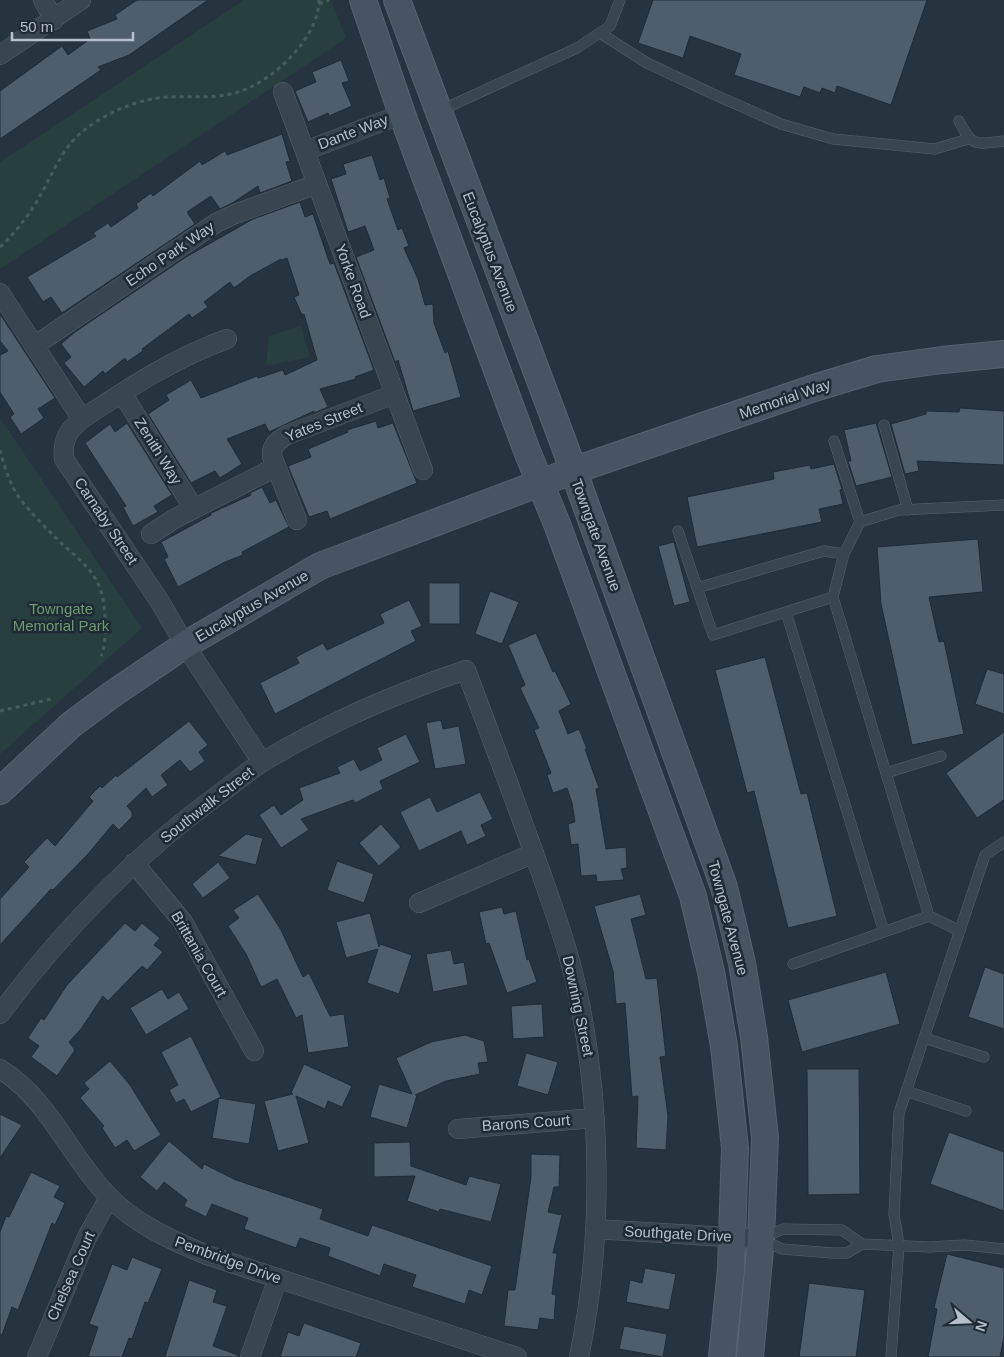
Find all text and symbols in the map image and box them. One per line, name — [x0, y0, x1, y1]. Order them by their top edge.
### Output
scale bar — [12, 10, 134, 42]
text: 50 m — [20, 18, 53, 35]
street label: Dante Way — [315, 110, 391, 153]
street label: Eucalyptus Avenue — [460, 189, 521, 314]
street label: Echo Park Way — [122, 218, 218, 289]
street label: Yorke Road — [332, 241, 375, 320]
street label: Memorial Way — [737, 375, 833, 422]
street label: Yates Street — [283, 398, 366, 445]
street label: Zenith Way — [131, 414, 186, 488]
street label: Carnaby Street — [71, 474, 142, 568]
street label: Towngate Avenue — [568, 476, 625, 593]
street label: Eucalyptus Avenue — [192, 566, 311, 645]
park label: Towngate Memorial Park — [13, 600, 110, 634]
street label: Southwalk Street — [157, 762, 257, 846]
street label: Towngate Avenue — [705, 859, 752, 977]
street label: Brittania Court — [168, 908, 231, 1000]
street label: Downing Street — [560, 954, 598, 1059]
street label: Barons Court — [481, 1111, 571, 1134]
street label: Southgate Drive — [624, 1222, 732, 1245]
street label: Chelsea Court — [43, 1228, 98, 1323]
street label: Pembridge Drive — [173, 1232, 284, 1287]
north arrow — [944, 1297, 994, 1347]
text: N — [972, 1319, 991, 1334]

